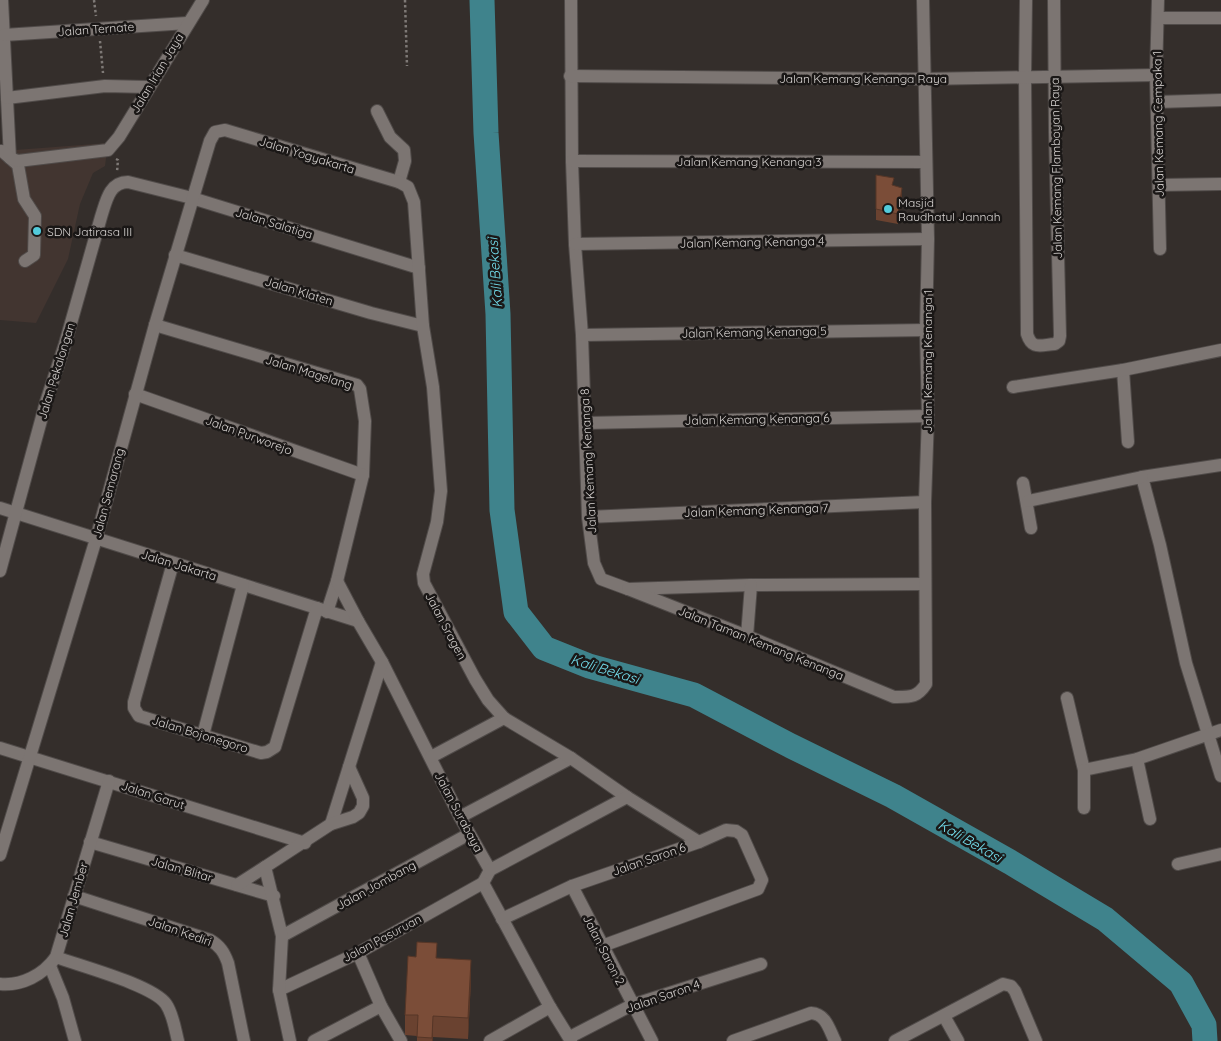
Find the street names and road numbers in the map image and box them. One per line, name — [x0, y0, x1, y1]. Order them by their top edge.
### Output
street label: Jalan Ternate — [57, 19, 135, 39]
street label: Jalan Irian Jaya — [127, 30, 187, 116]
street label: Jalan Kemang Cempaka 1 — [1149, 51, 1167, 197]
street label: Jalan Kemang Kenanga Raya — [779, 71, 947, 86]
street label: Jalan Kemang Flamboyan Raya — [1047, 77, 1065, 259]
street label: Jalan Yogyakarta — [257, 133, 357, 177]
street label: Jalan Kemang Kenanga 3 — [677, 154, 821, 169]
street label: Jalan Salatiga — [234, 204, 314, 242]
street label: Jalan Kemang Kenanga 4 — [679, 233, 825, 251]
street label: Jalan Klaten — [263, 274, 335, 308]
street label: Jalan Kemang Kenanga 1 — [920, 289, 935, 433]
street label: Jalan Pekalongan — [34, 321, 78, 421]
street label: Jalan Kemang Kenanga 5 — [681, 323, 827, 341]
street label: Jalan Magelang — [264, 352, 354, 392]
street label: Jalan Kemang Kenanga 8 — [577, 388, 599, 534]
street label: Jalan Kemang Kenanga 6 — [684, 410, 830, 428]
street label: Jalan Purworejo — [203, 412, 295, 458]
street label: Jalan Semarang — [89, 446, 127, 540]
street label: Jalan Kemang Kenanga 7 — [683, 500, 829, 520]
street label: Jalan Jakarta — [139, 546, 219, 584]
street label: Jalan Sragen — [422, 590, 470, 662]
street label: Jalan Taman Kemang Kenanga — [676, 603, 846, 683]
street label: Jalan Bojonegoro — [150, 712, 250, 756]
street label: Jalan Surabaya — [432, 769, 486, 855]
street label: Jalan Garut — [119, 778, 187, 812]
street label: Jalan Saron 6 — [610, 839, 688, 879]
street label: Jalan Blitar — [149, 853, 215, 885]
street label: Jalan Jombang — [334, 857, 418, 913]
street label: Jalan Jember — [55, 860, 91, 939]
street label: Jalan Pasuruan — [340, 911, 424, 965]
street label: Jalan Saron 2 — [580, 912, 628, 988]
street label: Jalan Kediri — [146, 913, 214, 949]
street label: Jalan Saron 4 — [624, 976, 702, 1016]

